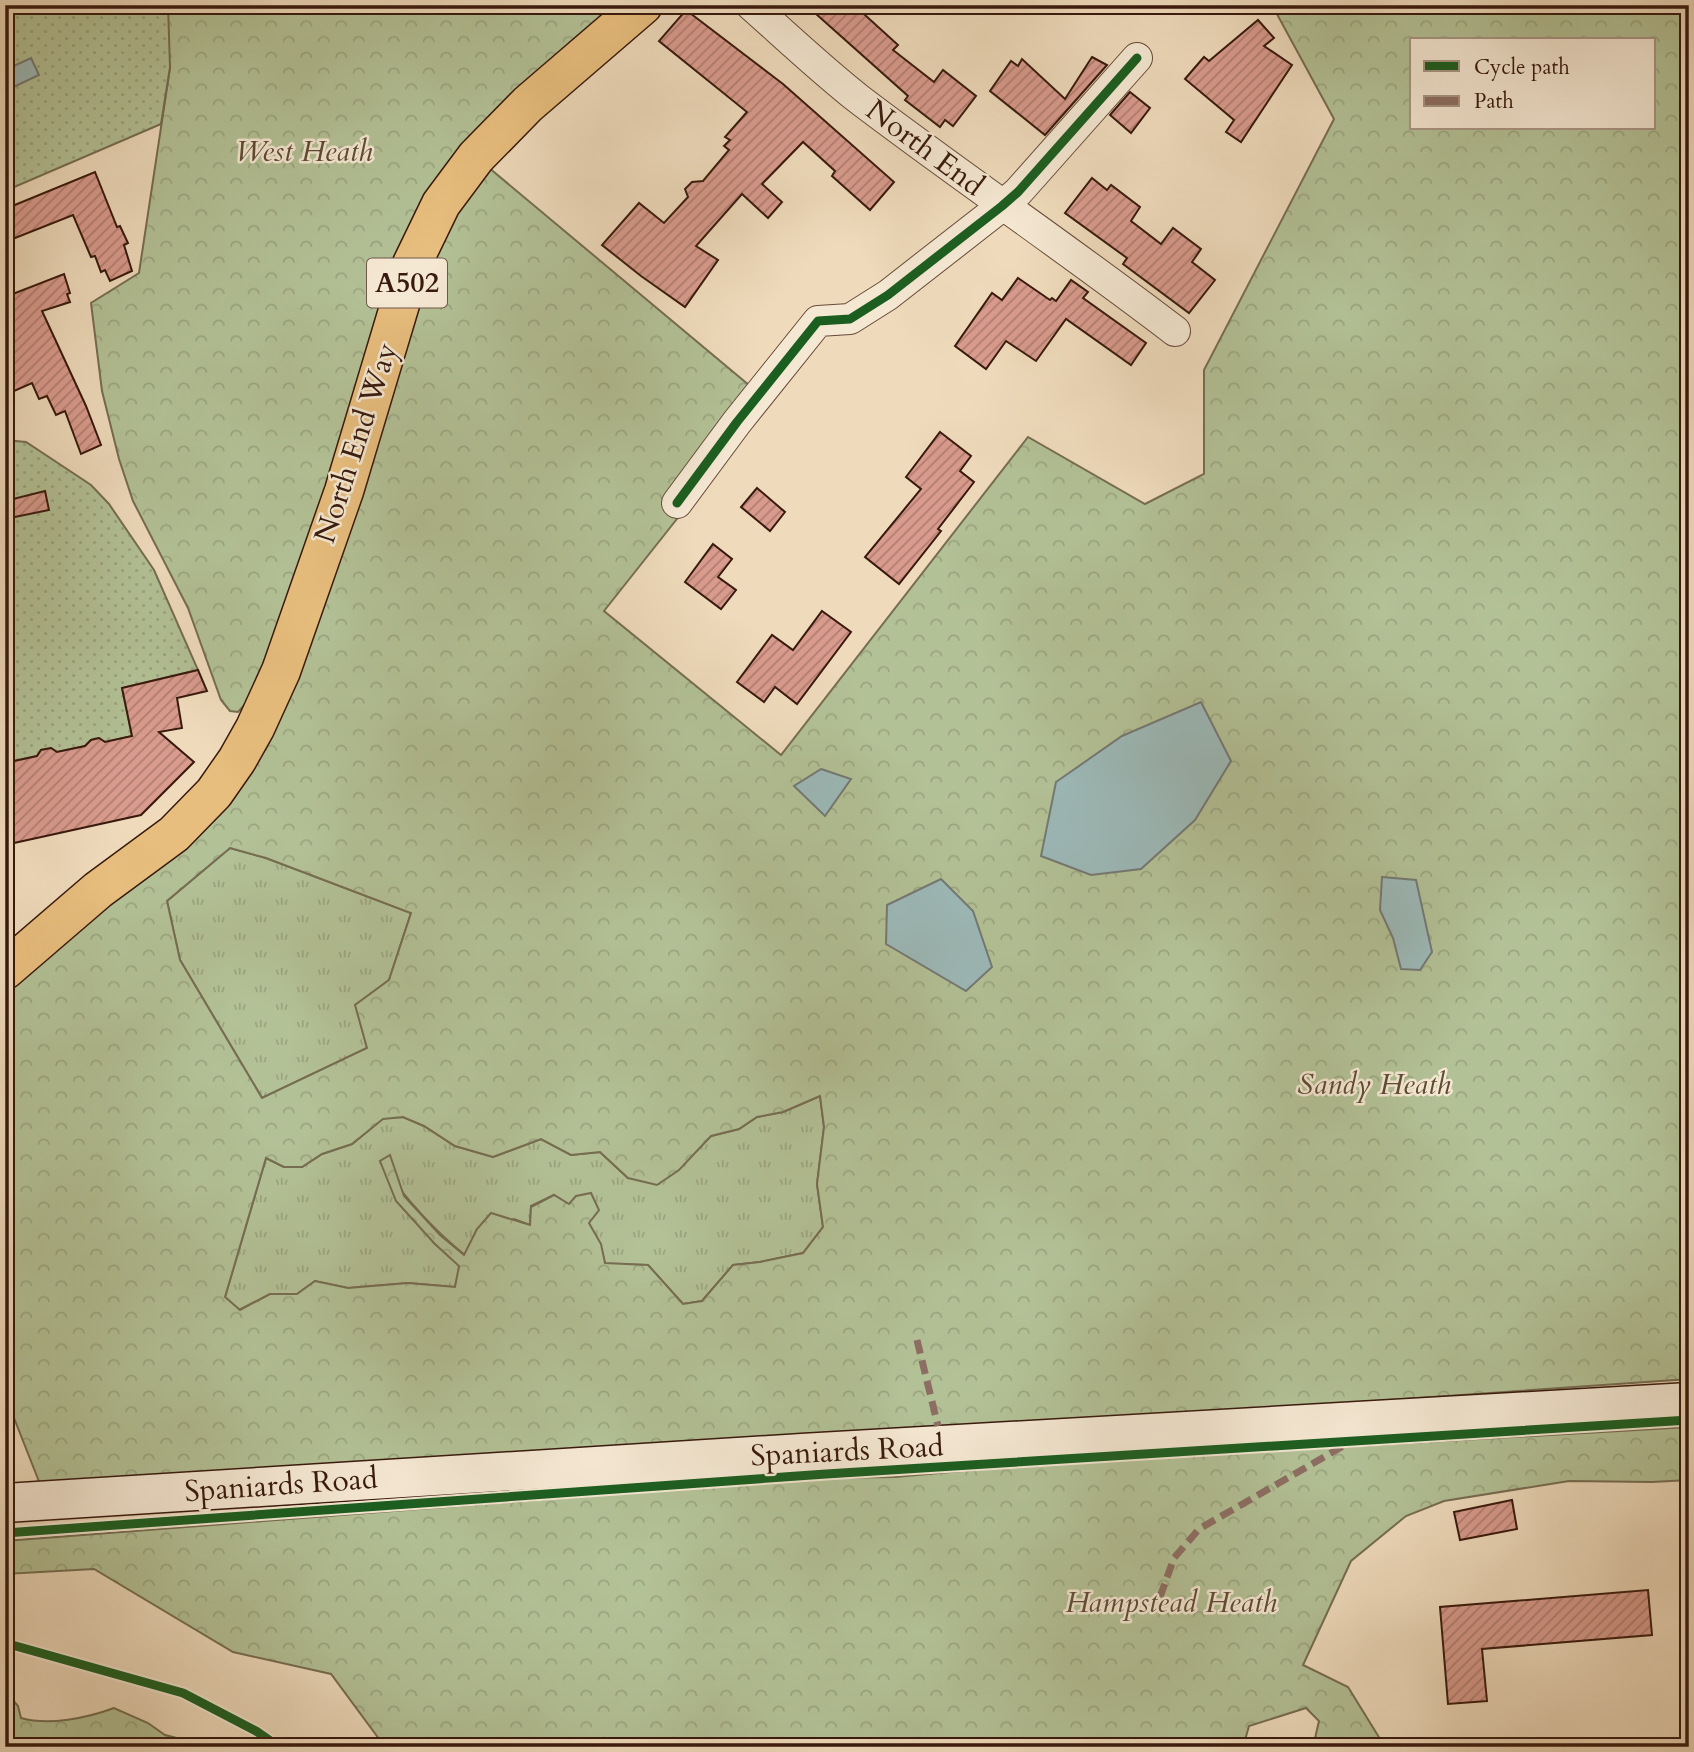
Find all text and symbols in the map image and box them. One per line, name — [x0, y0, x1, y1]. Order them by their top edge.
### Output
legend — [1410, 38, 1656, 130]
text: Cycle path — [1474, 53, 1570, 82]
text: Path — [1474, 87, 1514, 116]
street label: North End — [857, 90, 993, 206]
park label: West Heath — [235, 131, 373, 172]
road number: A502 — [367, 258, 447, 308]
street label: North End Way — [304, 337, 408, 548]
park label: Sandy Heath — [1297, 1064, 1451, 1105]
street label: Spaniards Road — [749, 1425, 945, 1477]
street label: Spaniards Road — [183, 1458, 379, 1512]
park label: Hampstead Heath — [1065, 1582, 1277, 1623]

